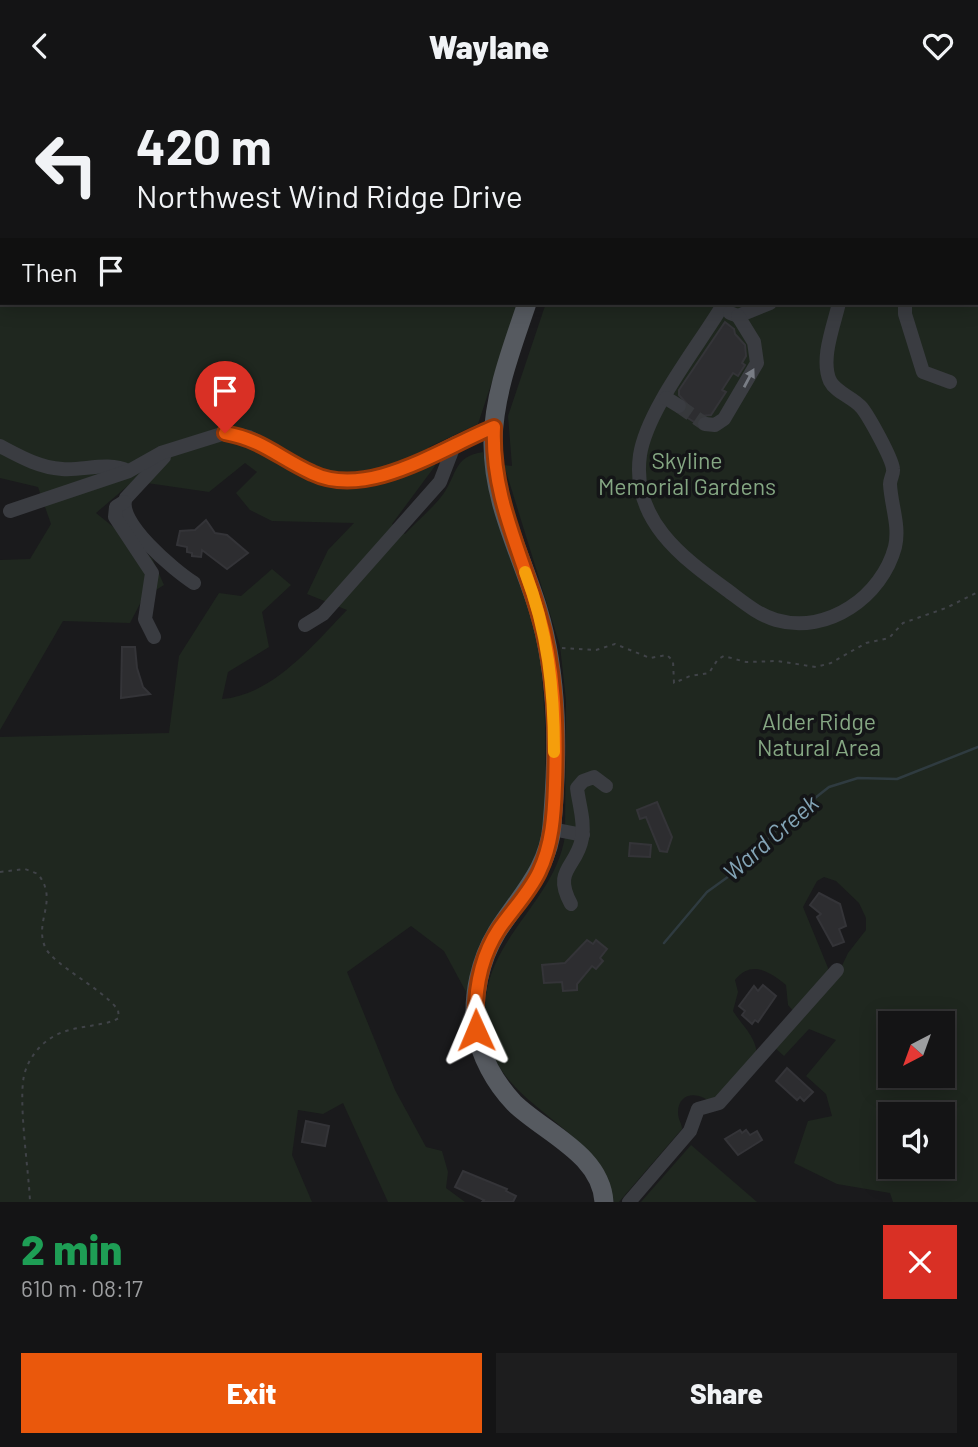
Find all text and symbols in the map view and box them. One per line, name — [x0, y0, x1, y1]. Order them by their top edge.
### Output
icon: back — [21, 27, 59, 65]
text: Waylane — [429, 27, 549, 65]
icon: heart — [919, 27, 957, 65]
text: 420 m — [136, 116, 272, 175]
icon: left — [21, 119, 112, 210]
text: Northwest Wind Ridge Drive — [136, 176, 523, 214]
icon: arrive — [92, 252, 130, 290]
text: Then — [21, 256, 78, 287]
pin — [195, 361, 255, 433]
one-way arrow — [743, 369, 755, 388]
icon: arrive — [206, 372, 244, 410]
park label: Skyline Memorial Gardens — [598, 446, 776, 500]
park label: Alder Ridge Natural Area — [757, 707, 881, 761]
water label: Ward Creek — [716, 787, 824, 886]
position arrow — [439, 993, 513, 1067]
north arrow — [878, 1011, 956, 1089]
map controls — [878, 1011, 955, 1179]
button: sound — [878, 1102, 955, 1179]
text: 2 min — [21, 1223, 122, 1273]
button: close — [883, 1225, 957, 1299]
text: 610 m · 08:17 — [21, 1274, 143, 1302]
button: Exit — [21, 1353, 482, 1433]
button: Share — [496, 1353, 957, 1433]

